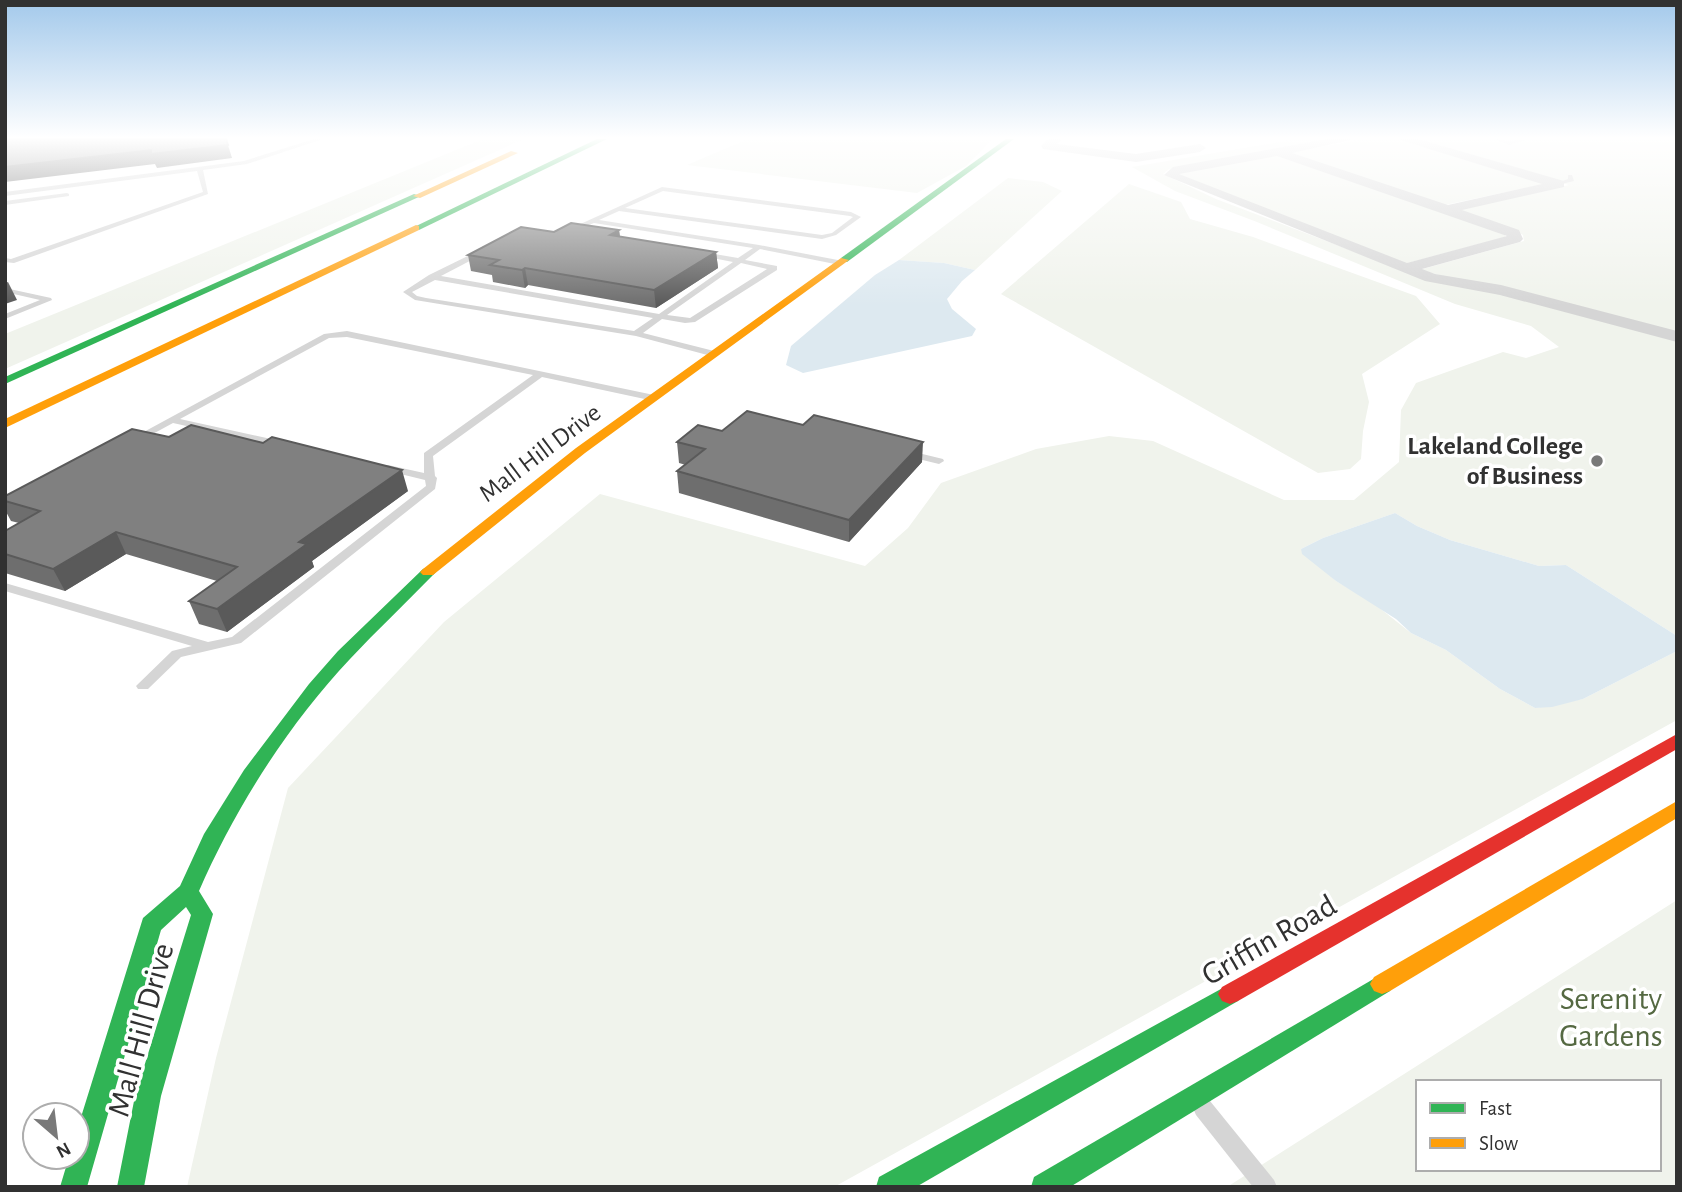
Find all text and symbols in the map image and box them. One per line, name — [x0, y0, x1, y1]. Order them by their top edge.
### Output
street label: Mall Hill Drive — [474, 399, 606, 507]
place label: Lakeland College of Business — [1407, 433, 1583, 489]
marker: Lakeland College of Business — [1589, 453, 1605, 469]
street label: Griffin Road — [1196, 889, 1342, 991]
street label: Mall Hill Drive — [102, 940, 180, 1120]
park label: Serenity Gardens — [1559, 983, 1663, 1052]
legend — [1416, 1080, 1661, 1171]
text: Fast — [1479, 1098, 1512, 1119]
north arrow — [21, 1101, 91, 1171]
text: Slow — [1479, 1133, 1518, 1154]
text: N — [53, 1138, 74, 1161]

